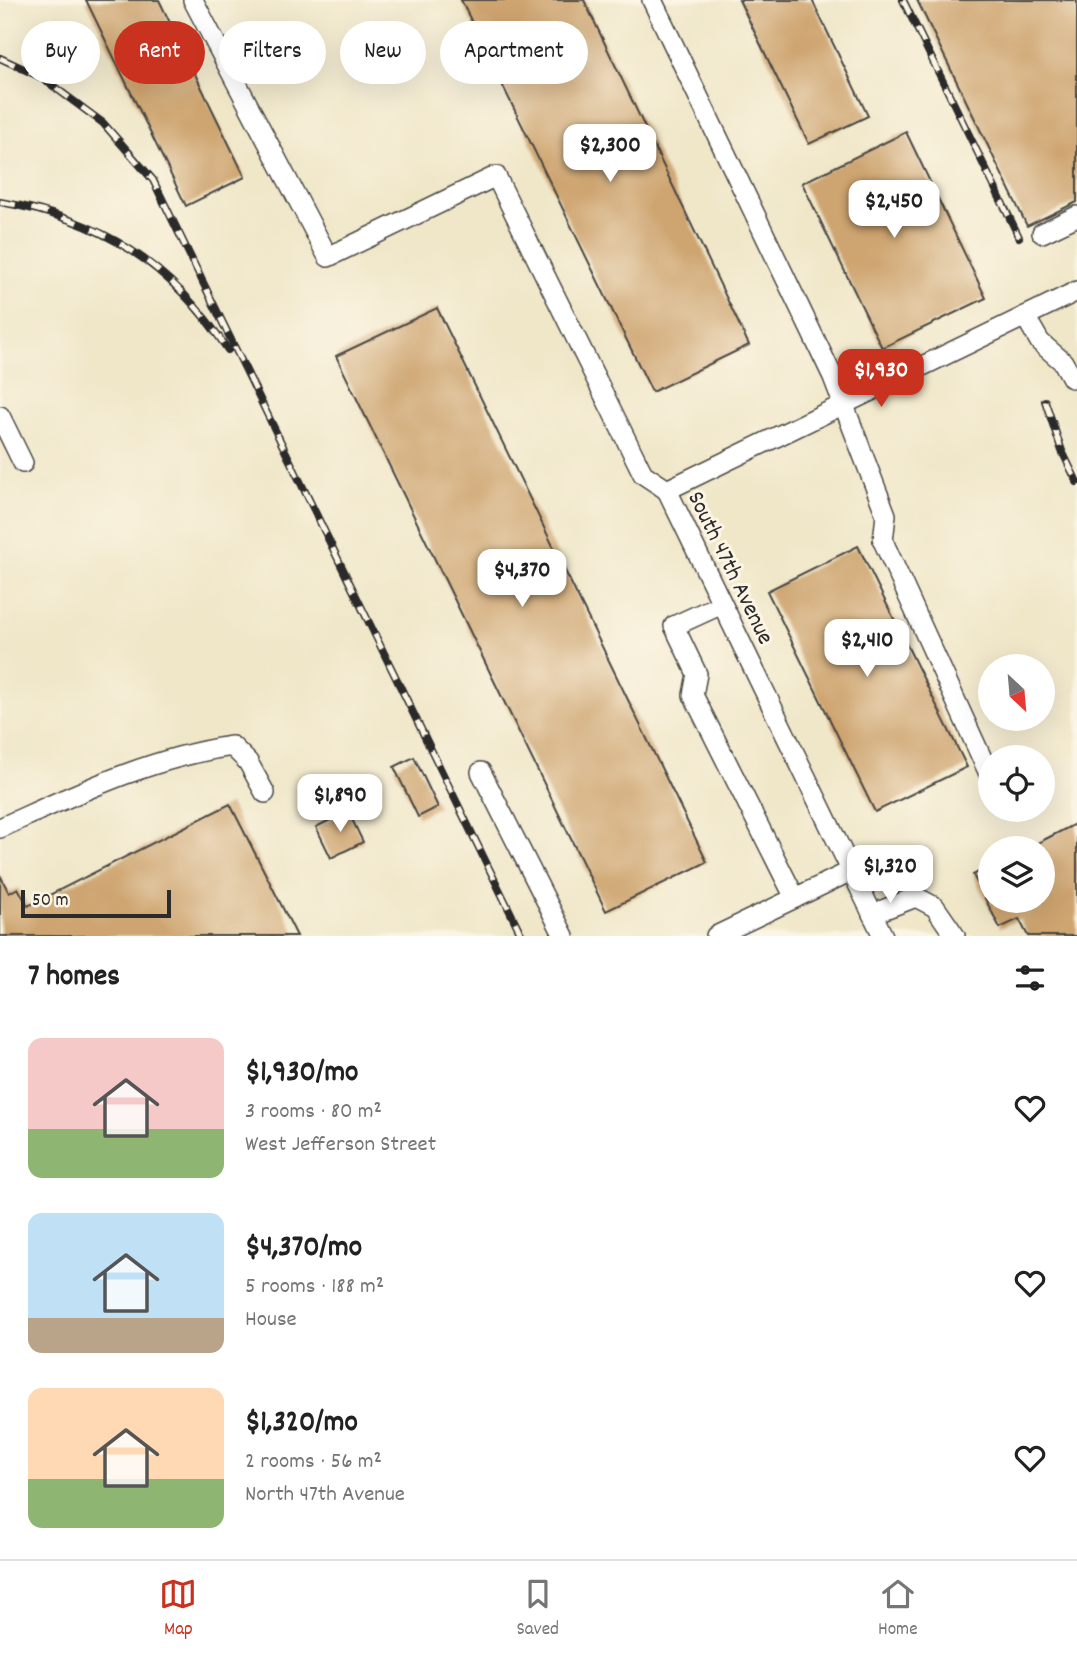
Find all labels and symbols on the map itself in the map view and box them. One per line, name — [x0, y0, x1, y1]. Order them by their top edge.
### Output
pin: $2,300 — [553, 124, 667, 184]
pin: $2,450 — [837, 180, 951, 240]
pin: $1,930 — [824, 350, 938, 409]
street label: South 47th Avenue — [677, 486, 781, 651]
pin: $4,370 — [465, 550, 579, 609]
pin: $2,410 — [810, 620, 924, 679]
north arrow — [978, 654, 1055, 732]
pin: $1,890 — [283, 774, 397, 834]
pin: $1,320 — [833, 846, 947, 905]
scale bar — [21, 887, 172, 919]

